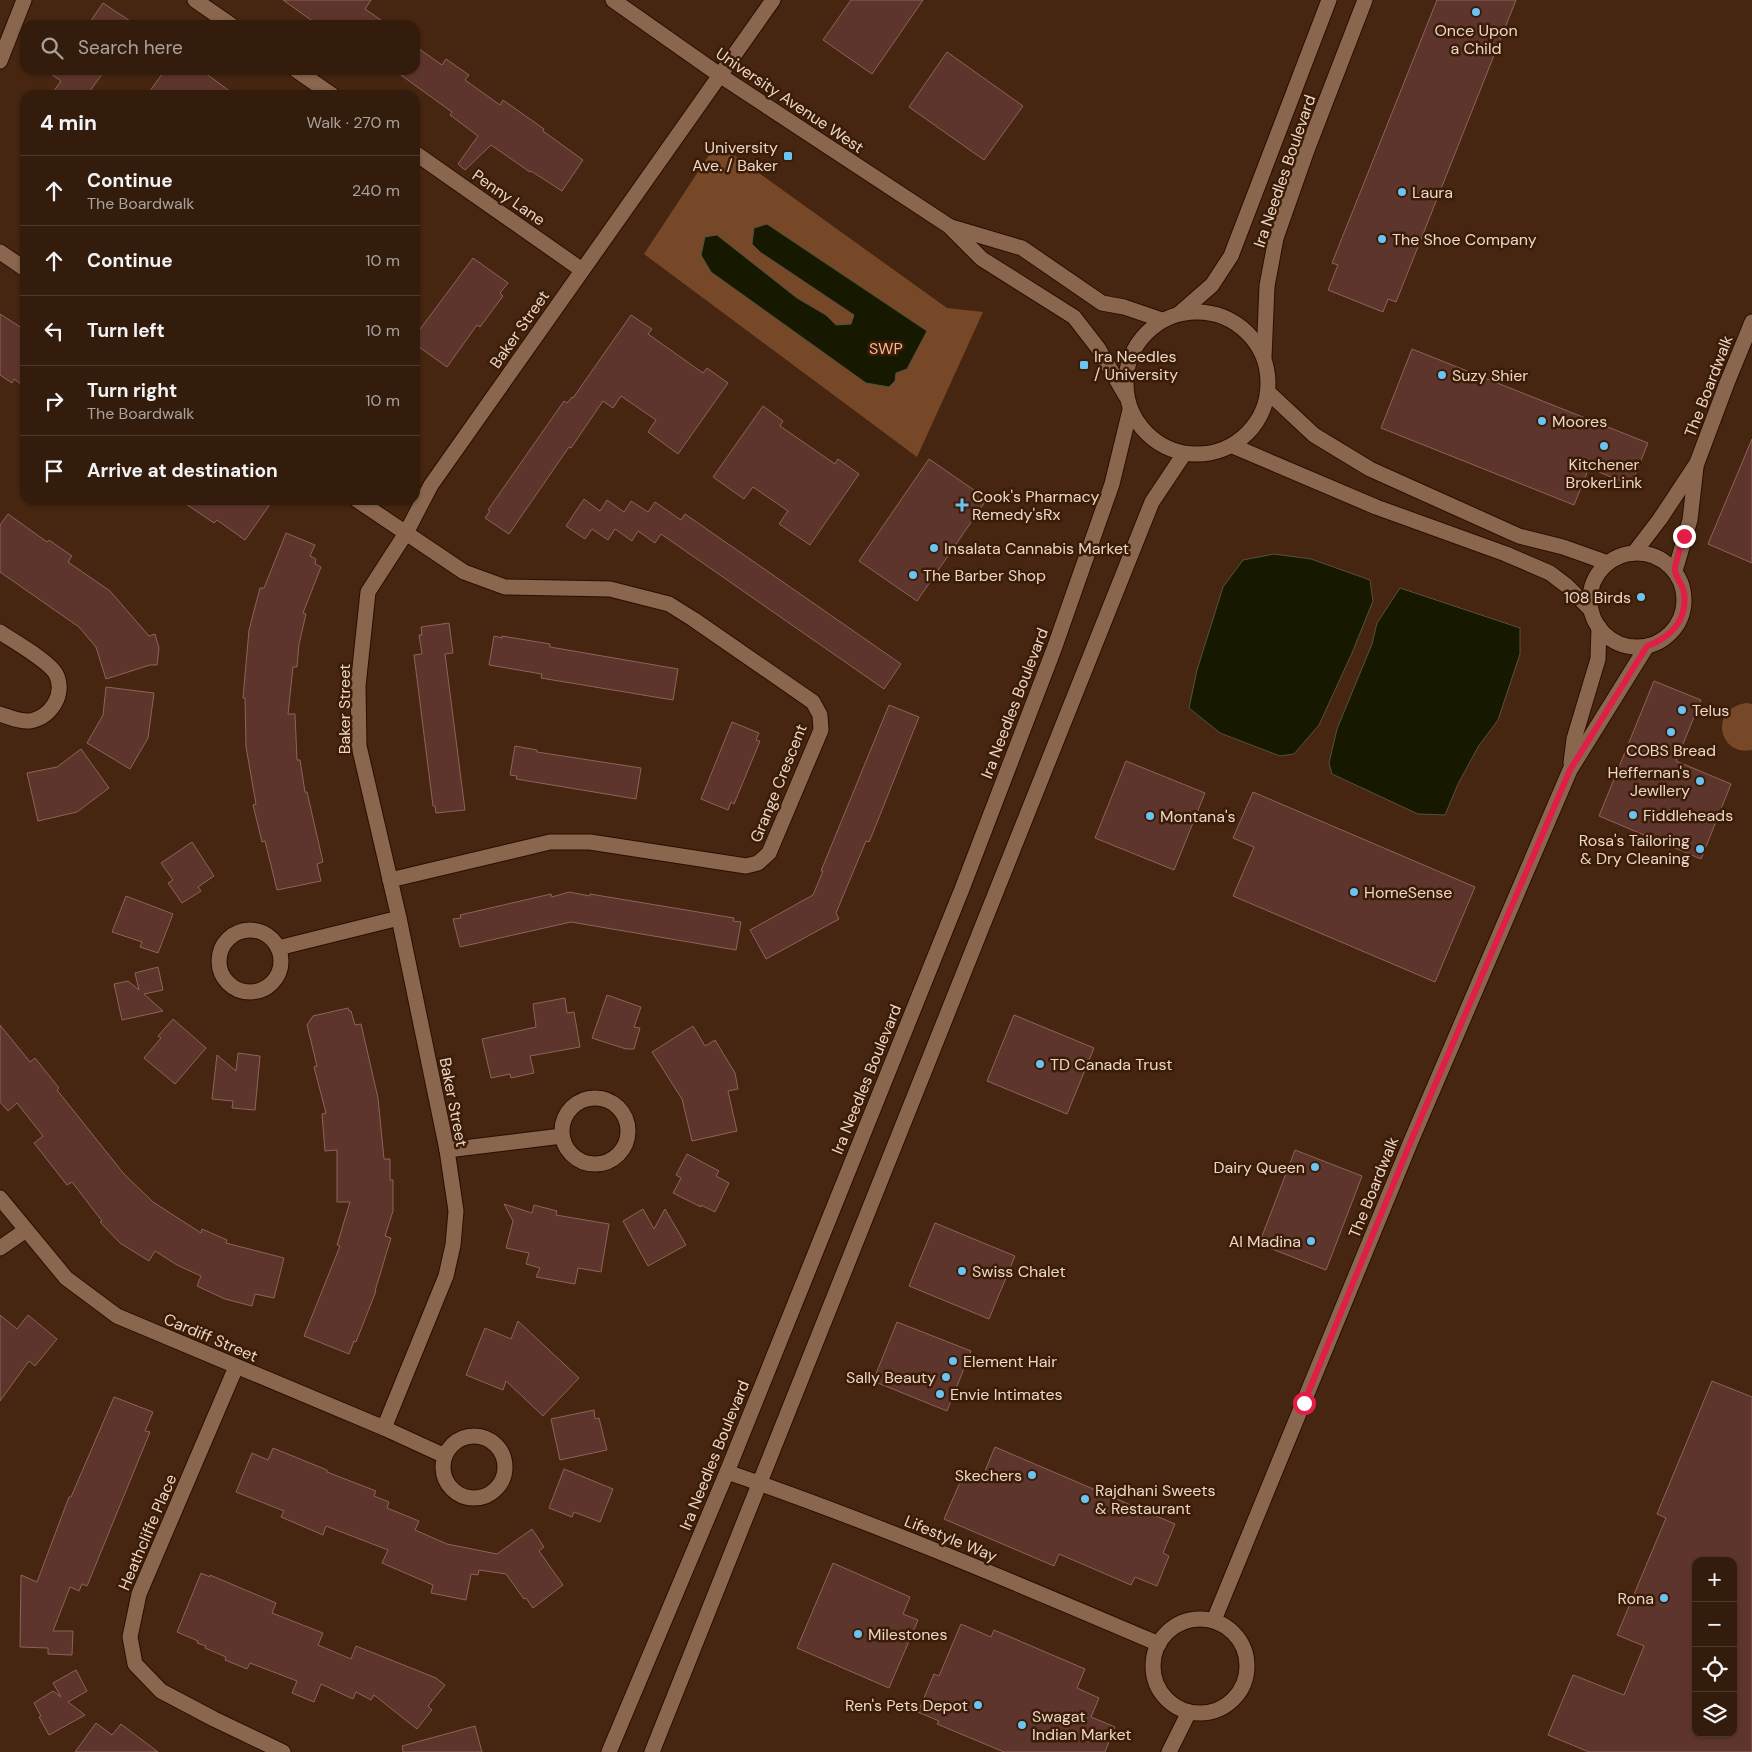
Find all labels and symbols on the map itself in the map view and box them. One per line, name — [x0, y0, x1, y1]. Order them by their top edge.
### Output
marker: Once Upon a Child — [1470, 6, 1482, 18]
place label: Once Upon a Child — [1434, 20, 1518, 59]
street label: University Avenue West — [712, 43, 868, 158]
street label: Ira Needles Boulevard — [1249, 92, 1320, 250]
place label: University Ave. / Baker — [692, 137, 778, 176]
marker: University Ave. / Baker — [782, 150, 794, 162]
street label: Penny Lane — [468, 165, 549, 230]
place label: Laura — [1412, 182, 1453, 203]
marker: Laura — [1396, 186, 1408, 198]
place label: The Shoe Company — [1392, 229, 1537, 250]
marker: The Shoe Company — [1376, 233, 1388, 245]
street label: Baker Street — [485, 286, 554, 372]
street label: The Boardwalk — [1679, 332, 1737, 440]
park label: SWP — [869, 338, 903, 359]
place label: Ira Needles / University — [1094, 346, 1178, 385]
marker: Ira Needles / University — [1078, 359, 1090, 371]
place label: Suzy Shier — [1452, 365, 1528, 386]
marker: Suzy Shier — [1436, 369, 1448, 381]
place label: Moores — [1552, 411, 1607, 432]
marker: Moores — [1536, 415, 1548, 427]
marker: Kitchener BrokerLink — [1598, 440, 1610, 452]
place label: Kitchener BrokerLink — [1566, 454, 1642, 493]
place label: Cook's Pharmacy Remedy'sRx — [972, 486, 1100, 525]
marker: Cook's Pharmacy Remedy'sRx — [956, 499, 968, 511]
route end — [1673, 525, 1696, 548]
place label: Insalata Cannabis Market — [944, 538, 1129, 559]
marker: Insalata Cannabis Market — [928, 542, 940, 554]
place label: The Barber Shop — [923, 565, 1046, 586]
marker: The Barber Shop — [907, 569, 919, 581]
place label: 108 Birds — [1564, 587, 1631, 608]
marker: 108 Birds — [1635, 591, 1647, 603]
street label: Ira Needles Boulevard — [976, 625, 1053, 782]
street label: Baker Street — [334, 664, 355, 754]
place label: Telus — [1692, 700, 1729, 721]
marker: Telus — [1676, 704, 1688, 716]
street label: Grange Crescent — [745, 721, 812, 845]
marker: COBS Bread — [1665, 726, 1677, 738]
place label: COBS Bread — [1626, 740, 1716, 761]
place label: Heffernan's Jewllery — [1608, 762, 1690, 801]
marker: Heffernan's Jewllery — [1694, 775, 1706, 787]
place label: Fiddleheads — [1643, 805, 1733, 826]
place label: Montana's — [1160, 806, 1236, 827]
marker: Fiddleheads — [1627, 809, 1639, 821]
marker: Montana's — [1144, 810, 1156, 822]
place label: Rosa's Tailoring & Dry Cleaning — [1579, 830, 1690, 869]
marker: Rosa's Tailoring & Dry Cleaning — [1694, 843, 1706, 855]
place label: HomeSense — [1364, 882, 1452, 903]
marker: HomeSense — [1348, 886, 1360, 898]
street label: Ira Needles Boulevard — [827, 1001, 906, 1157]
place label: TD Canada Trust — [1050, 1054, 1172, 1075]
street label: Baker Street — [435, 1056, 472, 1148]
marker: TD Canada Trust — [1034, 1058, 1046, 1070]
street label: The Boardwalk — [1344, 1134, 1403, 1241]
place label: Dairy Queen — [1213, 1157, 1305, 1178]
marker: Dairy Queen — [1309, 1161, 1321, 1173]
place label: Al Madina — [1229, 1231, 1301, 1252]
marker: Al Madina — [1305, 1235, 1317, 1247]
place label: Swiss Chalet — [972, 1261, 1066, 1282]
marker: Swiss Chalet — [956, 1265, 968, 1277]
street label: Cardiff Street — [161, 1308, 261, 1367]
place label: Element Hair — [963, 1351, 1057, 1372]
marker: Element Hair — [947, 1355, 959, 1367]
place label: Sally Beauty — [846, 1367, 936, 1388]
marker: Sally Beauty — [940, 1371, 952, 1383]
street label: Ira Needles Boulevard — [675, 1377, 754, 1533]
place label: Envie Intimates — [950, 1384, 1063, 1405]
marker: Envie Intimates — [934, 1388, 946, 1400]
route start — [1293, 1392, 1316, 1415]
place label: Skechers — [955, 1465, 1022, 1486]
marker: Skechers — [1026, 1469, 1038, 1481]
street label: Heathcliffe Place — [114, 1471, 181, 1593]
place label: Rajdhani Sweets & Restaurant — [1095, 1480, 1215, 1519]
marker: Rajdhani Sweets & Restaurant — [1079, 1493, 1091, 1505]
street label: Lifestyle Way — [901, 1510, 1000, 1567]
place label: Rona — [1618, 1588, 1654, 1609]
marker: Rona — [1658, 1592, 1670, 1604]
place label: Milestones — [868, 1624, 947, 1645]
marker: Milestones — [852, 1628, 864, 1640]
place label: Ren's Pets Depot — [845, 1695, 968, 1716]
marker: Ren's Pets Depot — [972, 1699, 984, 1711]
place label: Swagat Indian Market — [1032, 1706, 1132, 1745]
marker: Swagat Indian Market — [1016, 1719, 1028, 1731]

